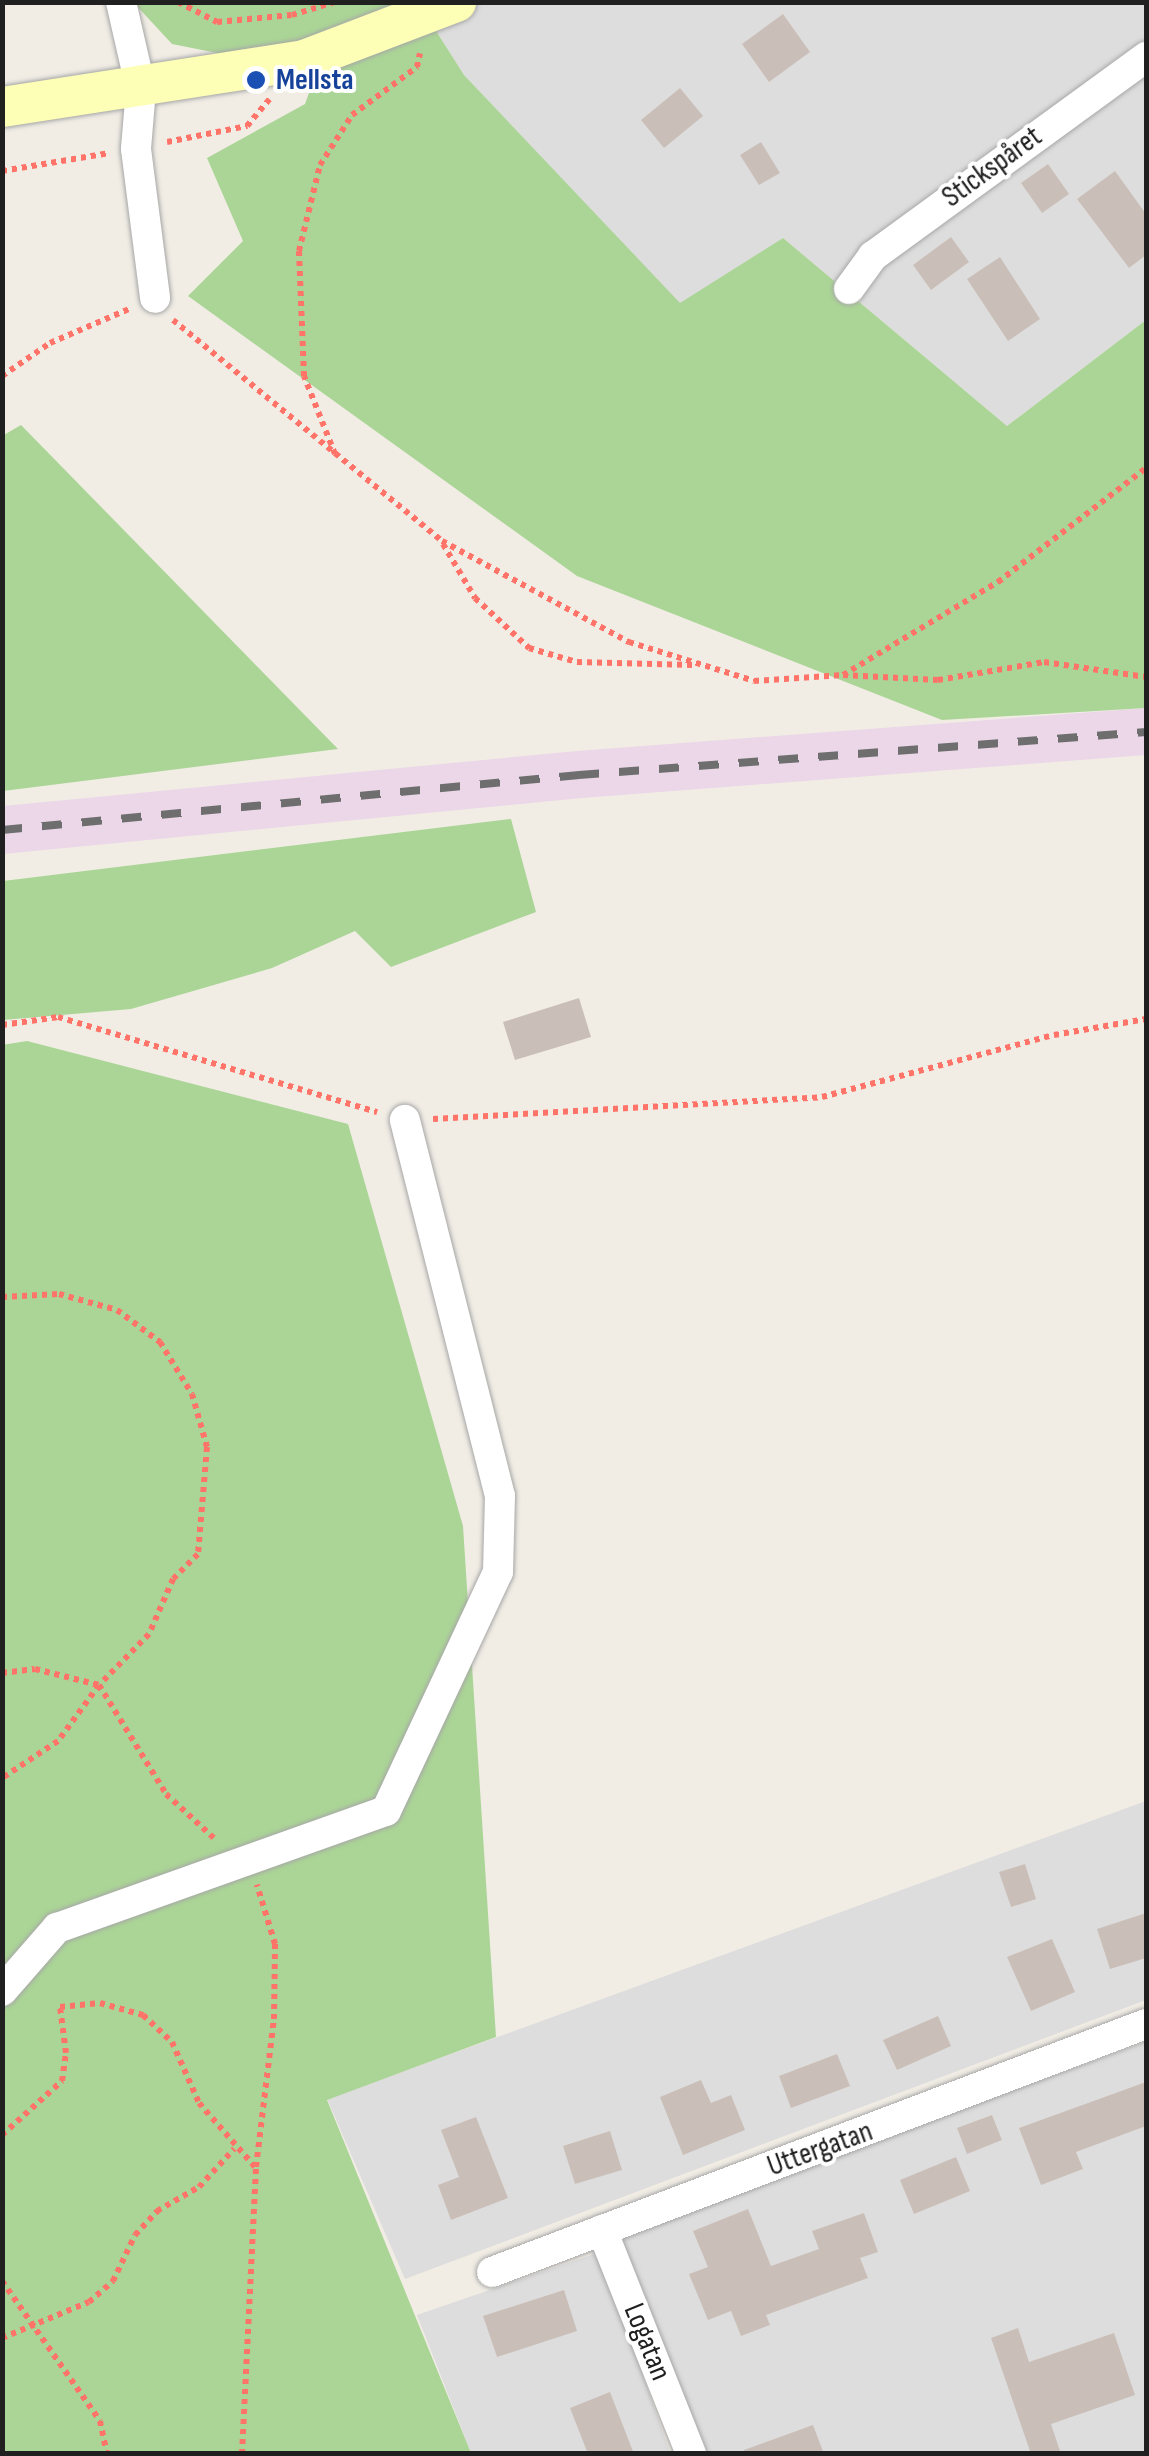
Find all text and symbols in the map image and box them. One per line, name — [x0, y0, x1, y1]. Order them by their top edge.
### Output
place label: Mellsta — [276, 62, 354, 98]
marker: Mellsta — [245, 69, 267, 91]
street label: Stickspåret — [935, 119, 1049, 215]
street label: Uttergatan — [763, 2113, 877, 2185]
street label: Logatan — [615, 2298, 679, 2386]

